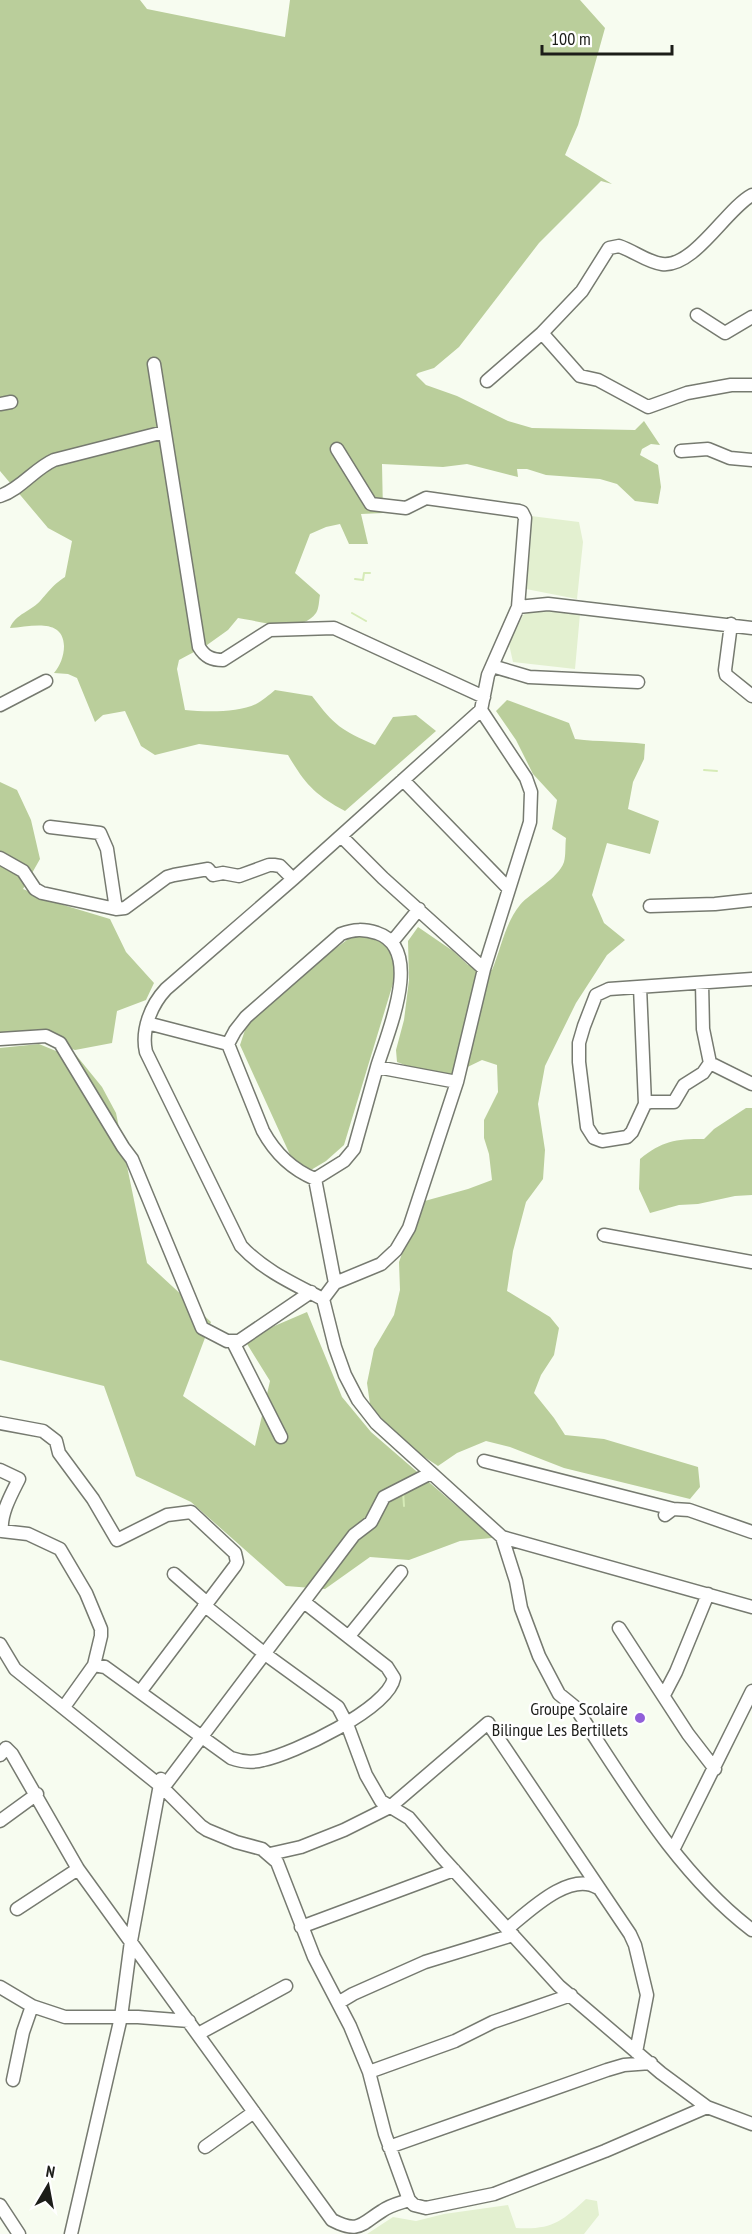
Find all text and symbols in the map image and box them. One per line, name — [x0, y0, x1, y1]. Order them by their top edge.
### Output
scale bar — [542, 18, 672, 56]
text: 100 m — [551, 27, 591, 50]
place label: Groupe Scolaire Bilingue Les Bertillets — [492, 1697, 628, 1741]
marker: Groupe Scolaire Bilingue Les Bertillets — [633, 1711, 647, 1725]
north arrow — [18, 2156, 78, 2216]
text: N — [45, 2161, 57, 2182]

